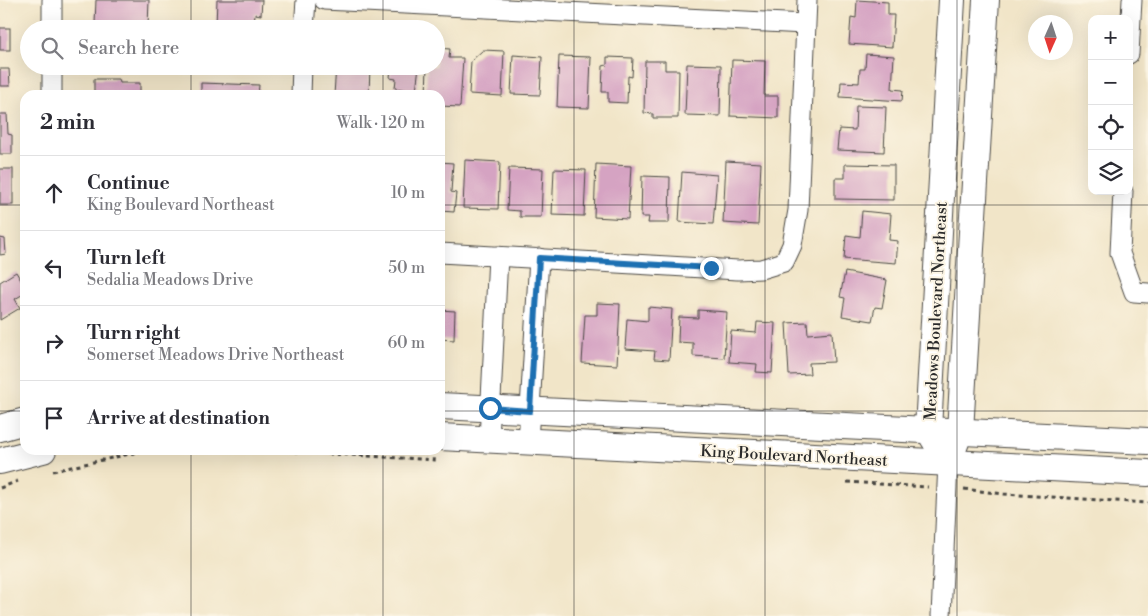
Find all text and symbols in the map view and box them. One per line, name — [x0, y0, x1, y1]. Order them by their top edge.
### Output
north arrow — [1028, 15, 1073, 60]
map controls — [1088, 15, 1133, 195]
button: + — [1088, 15, 1133, 60]
search box — [20, 20, 445, 75]
icon: search — [38, 34, 66, 62]
text: Search here — [78, 36, 179, 60]
button: − — [1088, 60, 1133, 105]
button: locate — [1088, 105, 1133, 150]
text: 2 min — [40, 110, 95, 136]
text: Walk · 120 m — [337, 113, 425, 133]
button: layers — [1088, 150, 1133, 195]
text: Continue — [87, 171, 170, 195]
icon: ahead — [40, 179, 68, 207]
text: 10 m — [391, 183, 425, 203]
text: King Boulevard Northeast — [87, 195, 275, 215]
street label: Meadows Boulevard Northeast — [920, 201, 952, 421]
text: Turn left — [87, 246, 166, 270]
icon: left — [40, 254, 68, 282]
route end — [700, 257, 723, 280]
text: 50 m — [388, 258, 425, 278]
text: Sedalia Meadows Drive — [87, 270, 253, 290]
text: Turn right — [87, 321, 180, 345]
icon: right — [40, 329, 68, 357]
text: 60 m — [387, 333, 425, 353]
text: Somerset Meadows Drive Northeast — [87, 345, 344, 365]
route start — [479, 397, 502, 420]
icon: arrive — [40, 404, 68, 432]
text: Arrive at destination — [87, 406, 270, 430]
street label: King Boulevard Northeast — [700, 441, 889, 471]

